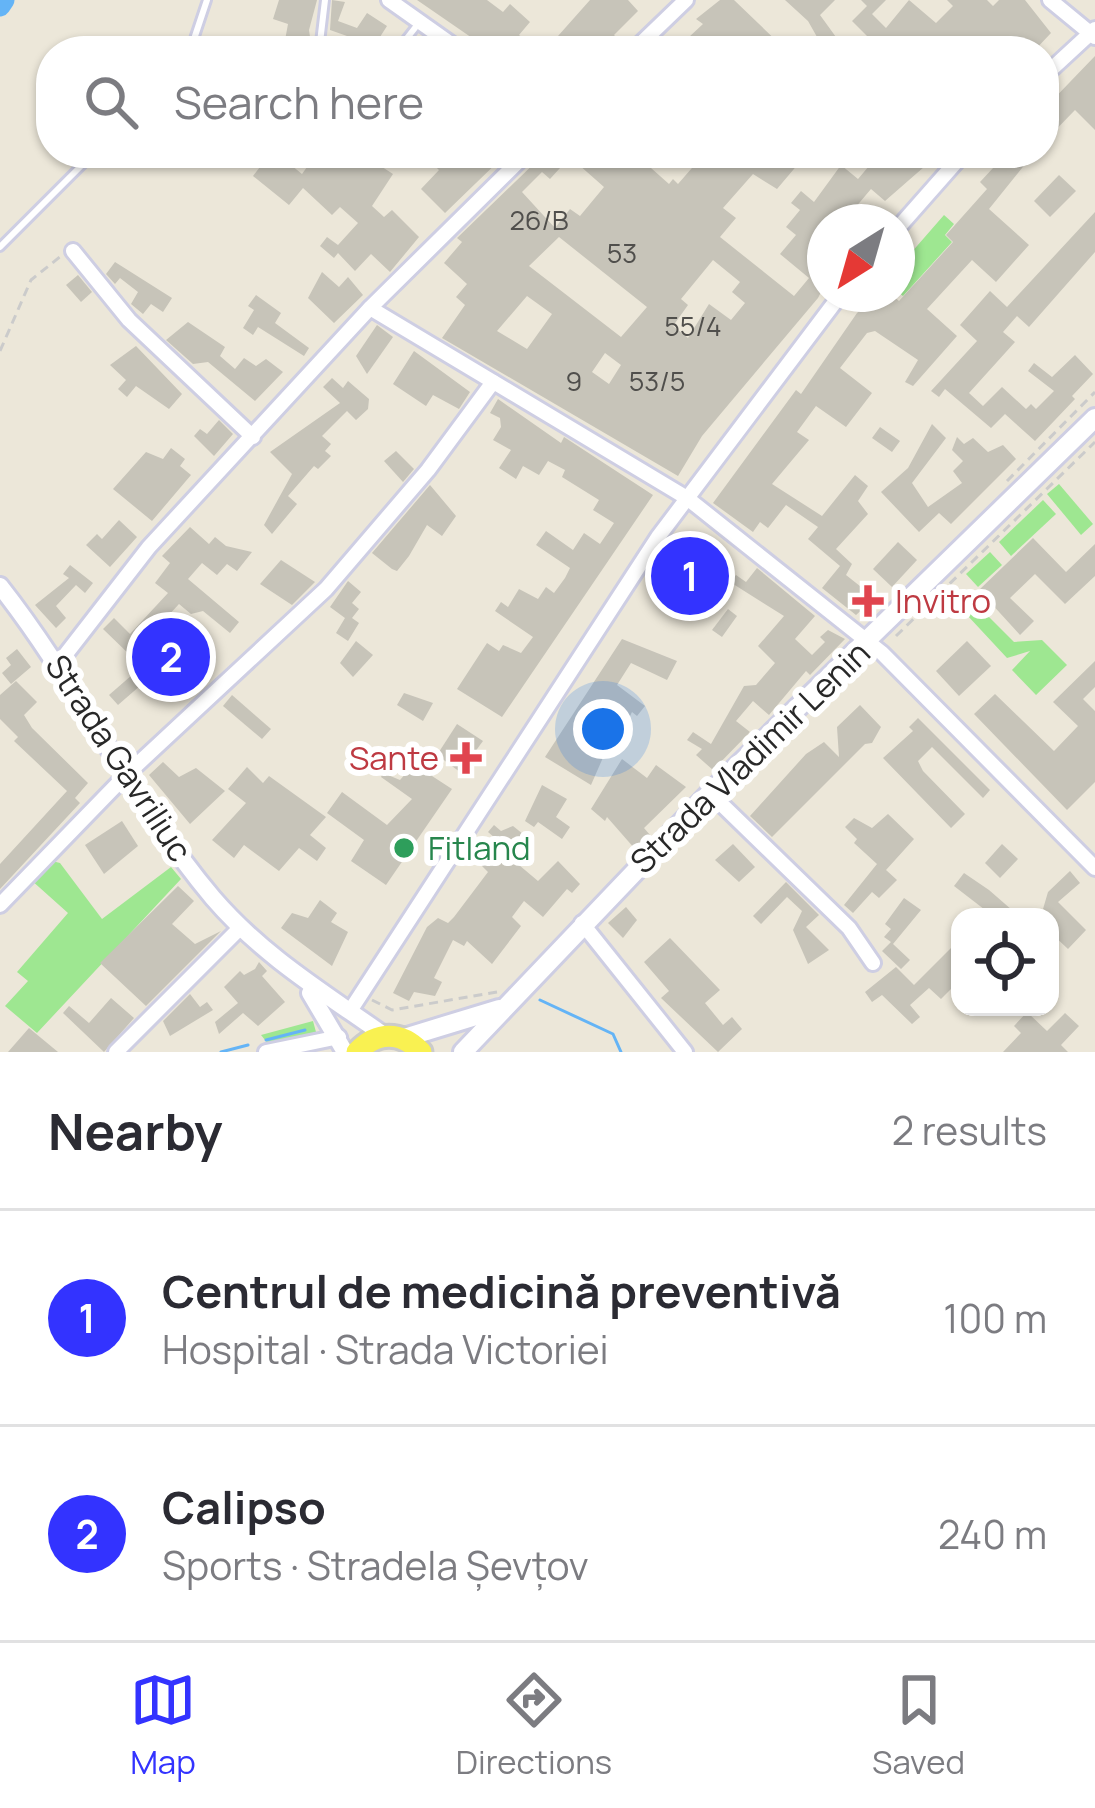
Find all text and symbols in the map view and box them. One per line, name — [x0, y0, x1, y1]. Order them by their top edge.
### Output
search box — [36, 36, 1059, 168]
icon: search — [78, 69, 144, 135]
text: Search here — [174, 71, 424, 133]
house number: 26/B — [509, 201, 569, 238]
north arrow — [807, 204, 915, 312]
house number: 53 — [607, 234, 637, 271]
house number: 55/4 — [664, 307, 722, 344]
house number: 9 — [566, 362, 582, 399]
house number: 53/5 — [629, 362, 685, 399]
pin: 1 — [651, 531, 729, 621]
place label: Invitro — [895, 578, 991, 623]
marker: Invitro — [852, 585, 884, 617]
pin: 2 — [132, 612, 210, 702]
street label: Strada Vladimir Lenin — [620, 630, 879, 883]
street label: Strada Gavriliuc — [36, 646, 203, 870]
your location — [573, 699, 633, 759]
place label: Sante — [349, 735, 439, 780]
marker: Sante — [450, 742, 482, 774]
place label: Fitland — [428, 825, 531, 870]
marker: Fitland — [391, 835, 417, 861]
map controls — [951, 908, 1059, 1016]
button: locate — [951, 908, 1059, 1016]
text: Nearby — [48, 1096, 223, 1165]
text: 2 results — [892, 1103, 1047, 1157]
text: Centrul de medicină preventivă — [162, 1260, 841, 1322]
text: 1 — [78, 1291, 96, 1345]
text: 100 m — [943, 1291, 1047, 1345]
text: Hospital · Strada Victoriei — [162, 1322, 609, 1376]
text: Calipso — [162, 1476, 326, 1538]
text: 2 — [75, 1507, 99, 1561]
text: 240 m — [938, 1507, 1047, 1561]
text: Sports · Stradela Șevțov — [162, 1538, 589, 1592]
tab: Map — [130, 1667, 196, 1784]
tab: Directions — [456, 1667, 612, 1784]
tab: Saved — [872, 1667, 965, 1784]

